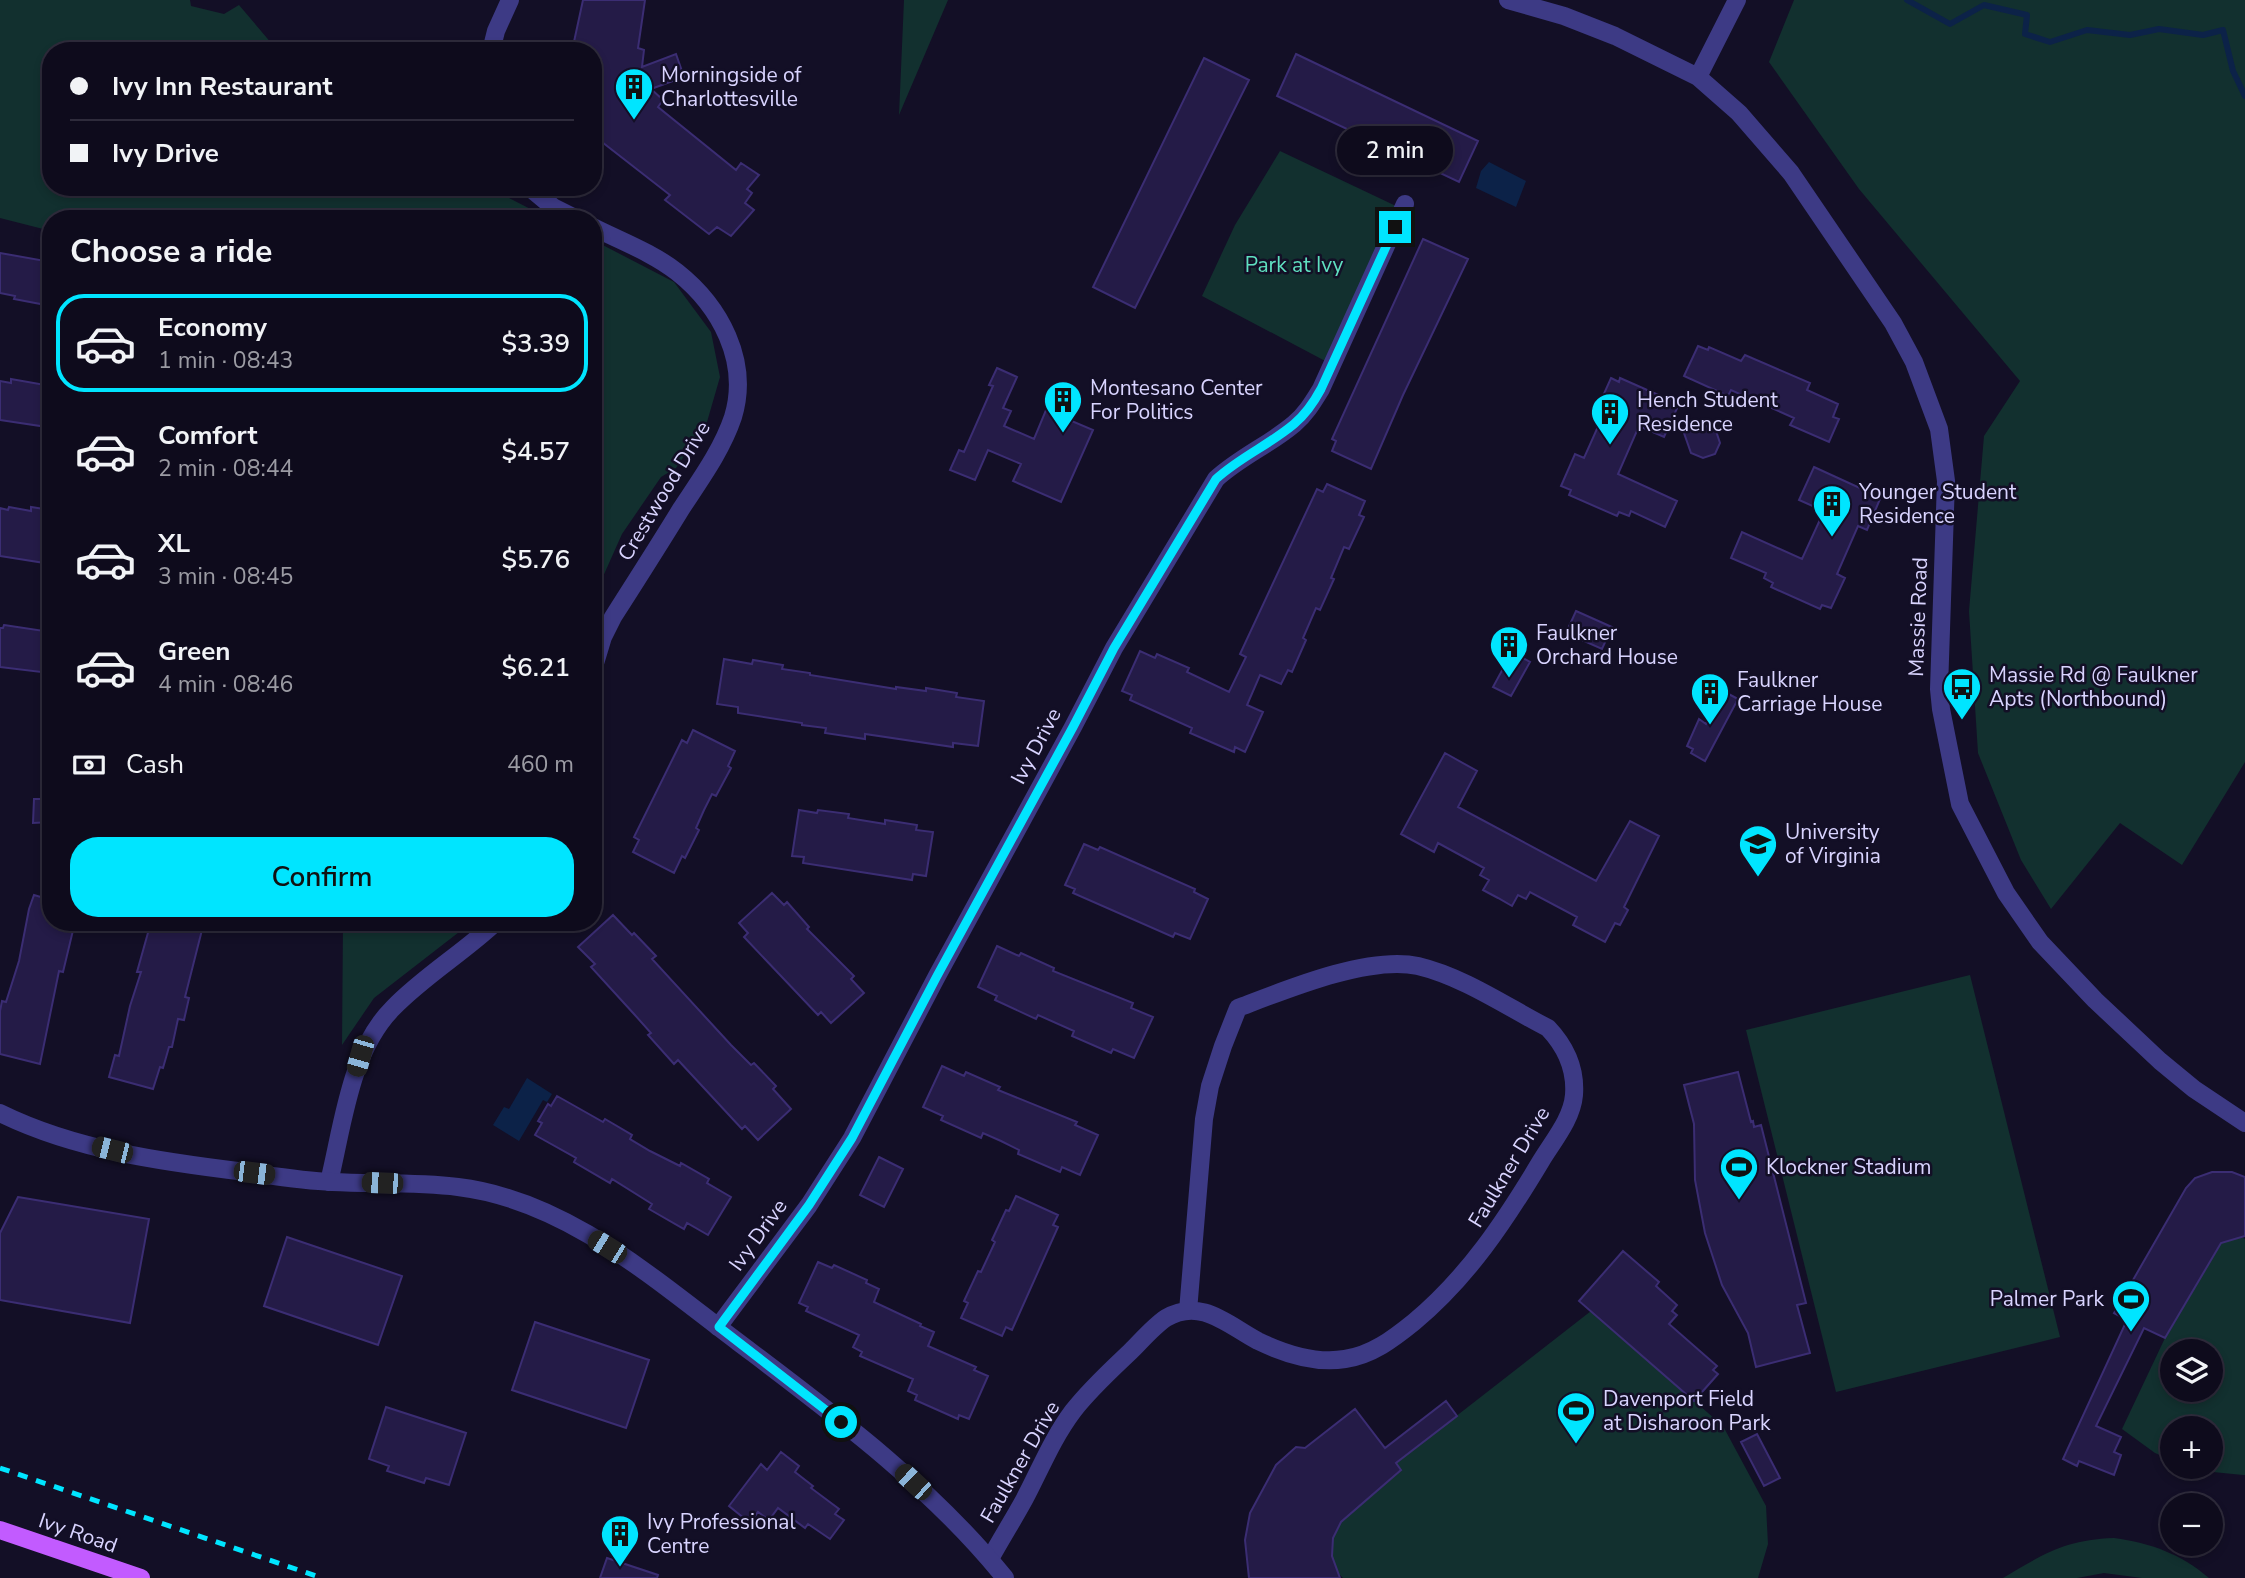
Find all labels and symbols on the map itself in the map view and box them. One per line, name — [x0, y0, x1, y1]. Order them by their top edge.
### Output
place label: Morningside of Charlottesville — [661, 61, 803, 113]
building icon: Morningside of Charlottesville — [613, 66, 655, 121]
callout: 2 min — [1337, 126, 1453, 174]
route end — [1379, 211, 1411, 243]
park label: Park at Ivy — [1245, 251, 1343, 279]
place label: Montesano Center For Politics — [1090, 374, 1263, 426]
building icon: Montesano Center For Politics — [1042, 379, 1084, 434]
place label: Hench Student Residence — [1637, 386, 1778, 438]
building icon: Hench Student Residence — [1589, 391, 1631, 446]
street label: Crestwood Drive — [611, 416, 717, 566]
place label: Younger Student Residence — [1858, 478, 2017, 530]
building icon: Younger Student Residence — [1811, 483, 1853, 538]
street label: Massie Road — [1902, 557, 1934, 677]
place label: Faulkner Orchard House — [1536, 619, 1678, 671]
building icon: Faulkner Orchard House — [1488, 624, 1530, 679]
place label: Massie Rd @ Faulkner Apts (Northbound) — [1989, 661, 2198, 713]
place label: Faulkner Carriage House — [1737, 666, 1883, 718]
bus stop icon: Massie Rd @ Faulkner Apts (Northbound) — [1941, 666, 1983, 721]
building icon: Faulkner Carriage House — [1689, 671, 1731, 726]
street label: Ivy Drive — [1004, 703, 1068, 789]
place label: University of Virginia — [1785, 818, 1881, 870]
school or university icon: University of Virginia — [1737, 823, 1779, 878]
car — [345, 1033, 376, 1079]
street label: Faulkner Drive — [1462, 1101, 1556, 1233]
car — [90, 1135, 135, 1165]
sports icon: Klockner Stadium — [1718, 1146, 1760, 1201]
place label: Klockner Stadium — [1766, 1153, 1931, 1181]
car — [232, 1160, 277, 1186]
car — [361, 1172, 404, 1194]
street label: Ivy Drive — [722, 1193, 794, 1277]
car — [584, 1227, 631, 1267]
sports icon: Palmer Park — [2110, 1278, 2152, 1333]
place label: Palmer Park — [1990, 1285, 2104, 1313]
place label: Davenport Field at Disharoon Park — [1603, 1385, 1771, 1437]
sports icon: Davenport Field at Disharoon Park — [1555, 1390, 1597, 1445]
street label: Faulkner Drive — [974, 1396, 1066, 1528]
route start — [825, 1406, 857, 1438]
car — [891, 1460, 936, 1504]
street label: Ivy Road — [35, 1506, 121, 1560]
place label: Ivy Professional Centre — [647, 1508, 796, 1560]
building icon: Ivy Professional Centre — [599, 1513, 641, 1568]

